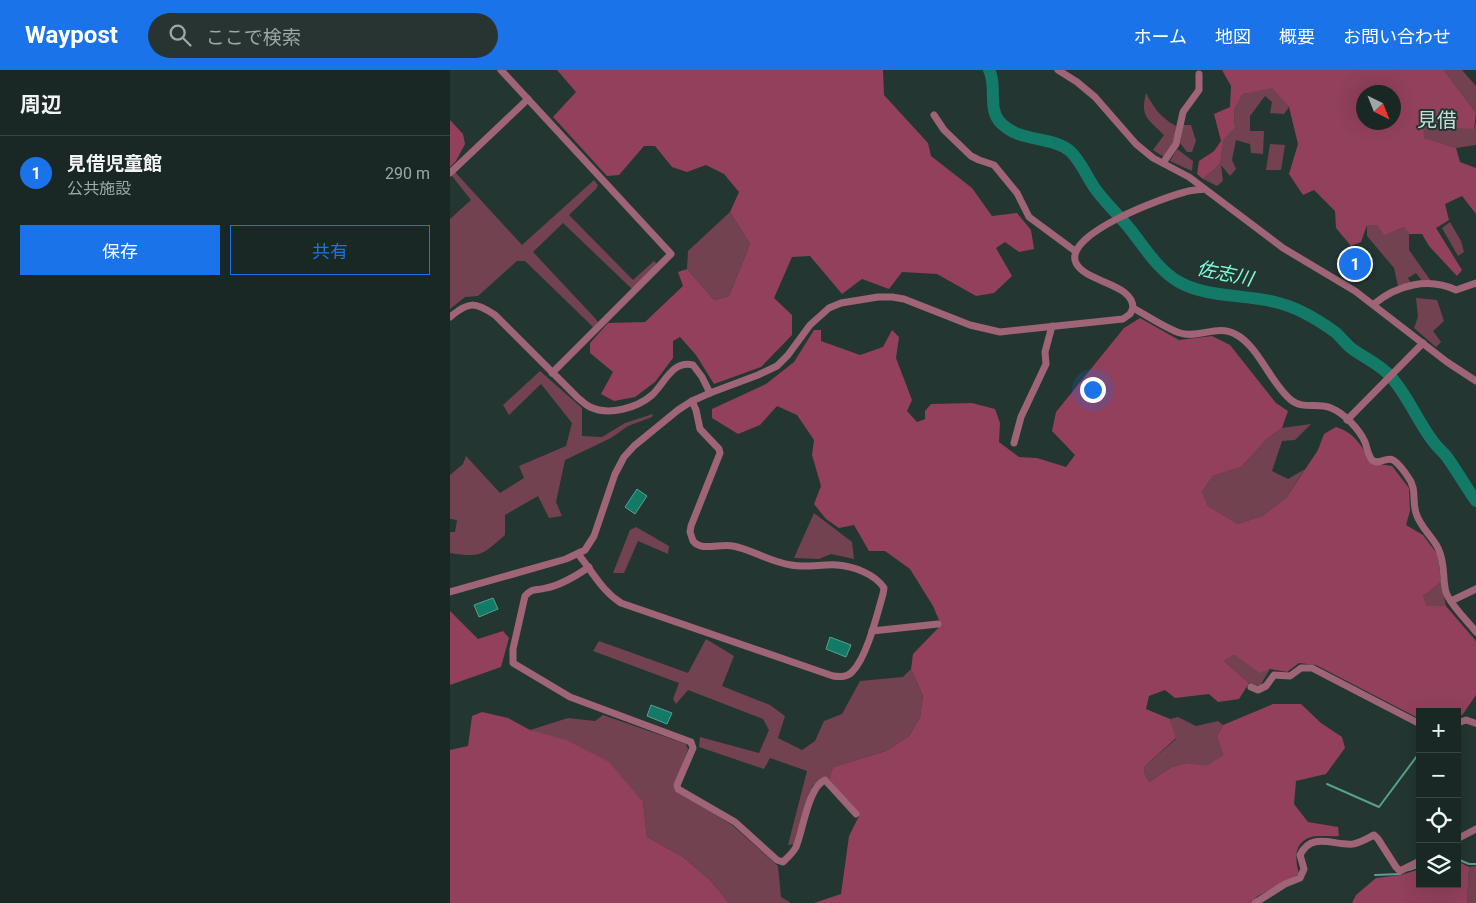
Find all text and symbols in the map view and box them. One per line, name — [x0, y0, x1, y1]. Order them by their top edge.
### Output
search box — [148, 13, 498, 58]
text: Waypost — [25, 21, 118, 49]
icon: search — [166, 21, 194, 49]
text: ここで検索 — [206, 26, 301, 49]
text: ホーム — [1134, 26, 1187, 47]
text: 地図 — [1215, 26, 1251, 47]
text: 概要 — [1279, 26, 1315, 47]
text: お問い合わせ — [1343, 26, 1451, 47]
north arrow — [1356, 85, 1401, 130]
text: 周辺 — [20, 93, 62, 117]
district label: 見借 — [1417, 108, 1457, 132]
text: 見借児童館 — [67, 152, 162, 175]
text: 1 — [31, 164, 41, 183]
text: 290 m — [385, 164, 430, 183]
text: 公共施設 — [67, 179, 131, 198]
button: 保存 — [20, 225, 220, 275]
button: 共有 — [230, 225, 430, 275]
pin: 1 — [1339, 245, 1371, 283]
water label: 佐志川 — [1195, 256, 1257, 291]
your location — [1080, 377, 1106, 403]
map controls — [1416, 708, 1461, 888]
button: + — [1416, 708, 1461, 753]
button: − — [1416, 753, 1461, 798]
button: locate — [1416, 798, 1461, 843]
button: layers — [1416, 843, 1461, 888]

